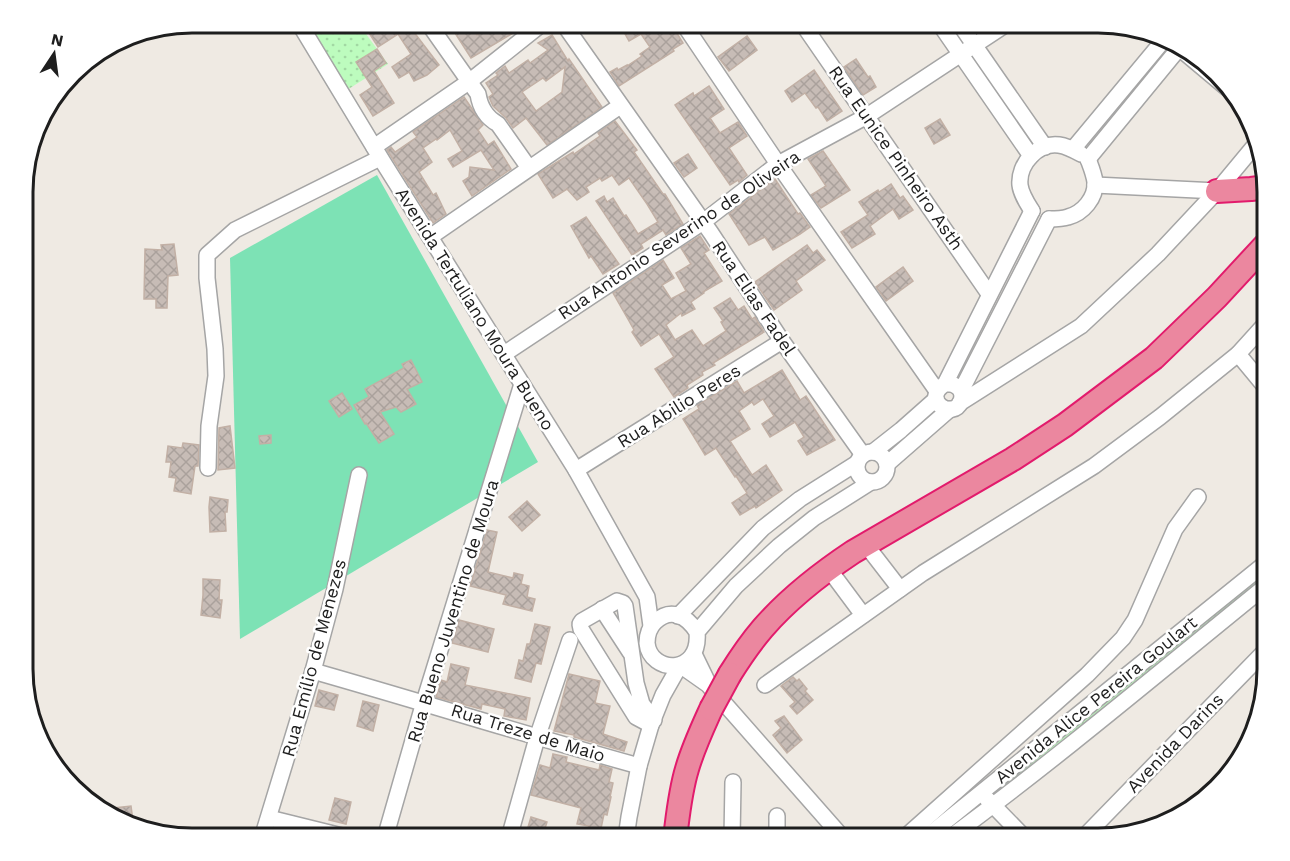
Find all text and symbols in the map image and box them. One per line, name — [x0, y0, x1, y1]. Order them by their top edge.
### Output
north arrow — [24, 24, 84, 84]
text: N — [49, 29, 65, 50]
street label: Rua Eunice Pinheiro Asth — [825, 62, 968, 254]
street label: Rua Antonio Severino de Oliveira — [554, 146, 804, 324]
street label: Avenida Tertuliano Moura Bueno — [392, 183, 559, 434]
street label: Rua Elias Fadel — [708, 236, 801, 359]
street label: Rua Abilio Peres — [613, 359, 744, 452]
street label: Rua Bueno Juventino de Moura — [402, 477, 503, 745]
street label: Rua Emílio de Menezes — [277, 557, 350, 759]
street label: Avenida Alice Pereira Goulart — [991, 611, 1201, 788]
street label: Avenida Darins — [1122, 689, 1227, 797]
street label: Rua Treze de Maio — [448, 699, 608, 766]

